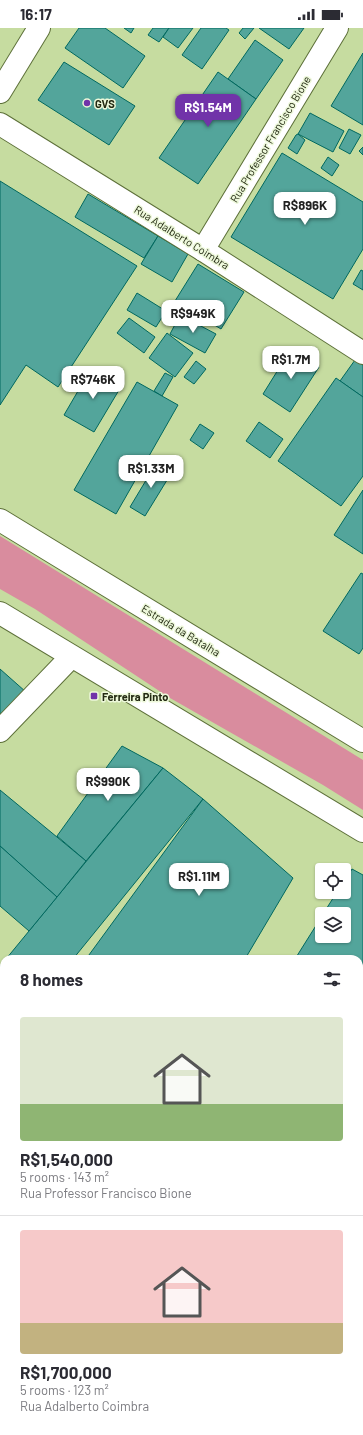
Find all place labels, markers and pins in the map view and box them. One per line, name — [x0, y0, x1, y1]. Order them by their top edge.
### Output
pin: R$1.54M — [171, 94, 245, 128]
place label: GVS — [95, 97, 115, 110]
marker: GVS — [82, 98, 92, 108]
pin: R$896K — [272, 192, 338, 226]
pin: R$949K — [160, 300, 226, 334]
pin: R$1.7M — [258, 346, 324, 380]
pin: R$746K — [60, 366, 126, 400]
pin: R$1.33M — [114, 455, 188, 489]
place label: Ferreira Pinto — [102, 690, 168, 703]
marker: Ferreira Pinto — [89, 691, 99, 701]
pin: R$990K — [75, 768, 141, 802]
pin: R$1.11M — [162, 863, 236, 897]

